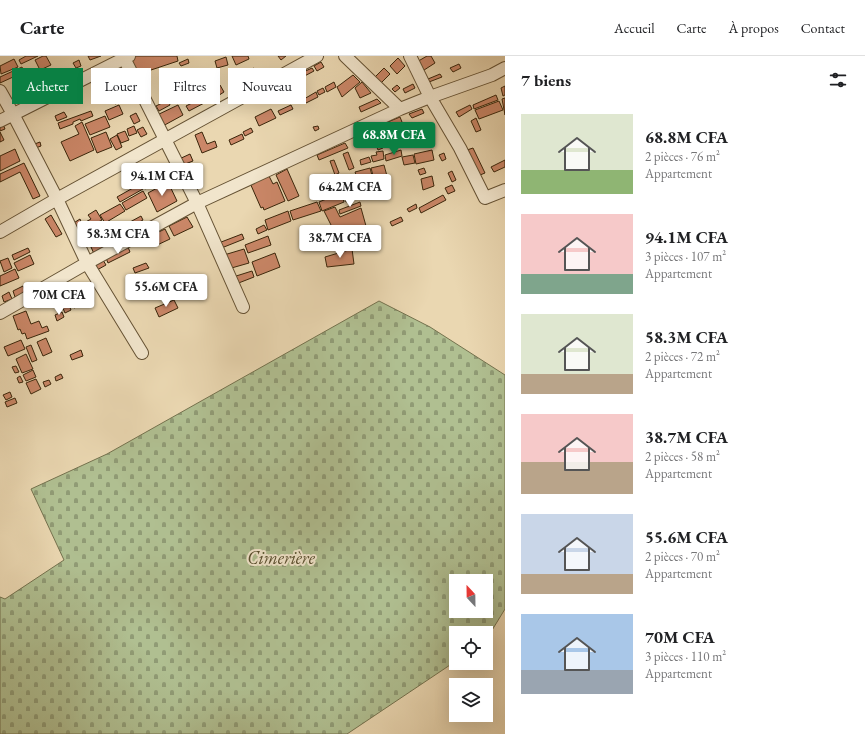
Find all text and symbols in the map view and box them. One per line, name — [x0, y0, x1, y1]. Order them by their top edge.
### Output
text: Carte — [20, 15, 64, 40]
text: Accueil — [614, 19, 655, 37]
text: Carte — [677, 19, 707, 37]
text: À propos — [729, 19, 779, 37]
text: Contact — [801, 19, 845, 37]
chip: Acheter — [12, 68, 83, 104]
chip: Louer — [91, 68, 151, 104]
chip: Filtres — [159, 68, 220, 104]
chip: Nouveau — [228, 68, 306, 104]
text: 7 biens — [521, 69, 571, 91]
icon: filters — [827, 69, 849, 91]
pin: 68.8M CFA — [348, 122, 440, 156]
text: 68.8M CFA — [362, 126, 426, 143]
text: 68.8M CFA — [645, 126, 728, 148]
icon: home — [553, 130, 601, 178]
text: 2 pièces · 76 m² — [645, 148, 720, 165]
pin: 94.1M CFA — [116, 163, 208, 197]
text: Appartement — [645, 165, 712, 182]
text: 94.1M CFA — [130, 167, 194, 184]
pin: 64.2M CFA — [304, 174, 396, 208]
text: 64.2M CFA — [318, 178, 382, 195]
pin: 58.3M CFA — [72, 221, 164, 255]
text: 58.3M CFA — [86, 225, 150, 242]
pin: 38.7M CFA — [294, 225, 386, 259]
text: 94.1M CFA — [645, 226, 728, 248]
text: 38.7M CFA — [308, 229, 372, 246]
icon: home — [553, 230, 601, 278]
text: 3 pièces · 107 m² — [645, 248, 726, 265]
text: Appartement — [645, 265, 712, 282]
pin: 55.6M CFA — [120, 274, 212, 308]
text: 55.6M CFA — [134, 278, 198, 295]
pin: 70M CFA — [22, 282, 96, 316]
text: 70M CFA — [32, 286, 86, 303]
text: 58.3M CFA — [645, 326, 728, 348]
icon: home — [553, 330, 601, 378]
text: 2 pièces · 72 m² — [645, 348, 720, 365]
text: Appartement — [645, 365, 712, 382]
text: 38.7M CFA — [645, 426, 728, 448]
icon: home — [553, 430, 601, 478]
text: 2 pièces · 58 m² — [645, 448, 720, 465]
text: Appartement — [645, 465, 712, 482]
text: 55.6M CFA — [645, 526, 728, 548]
icon: home — [553, 530, 601, 578]
park label: Cimerière — [247, 546, 316, 569]
text: 2 pièces · 70 m² — [645, 548, 720, 565]
text: Appartement — [645, 565, 712, 582]
north arrow — [449, 574, 493, 618]
map controls — [449, 574, 493, 722]
button: locate — [449, 626, 493, 670]
text: 70M CFA — [645, 626, 715, 648]
icon: home — [553, 630, 601, 678]
text: 3 pièces · 110 m² — [645, 648, 726, 665]
text: Appartement — [645, 665, 712, 682]
button: layers — [449, 678, 493, 722]

